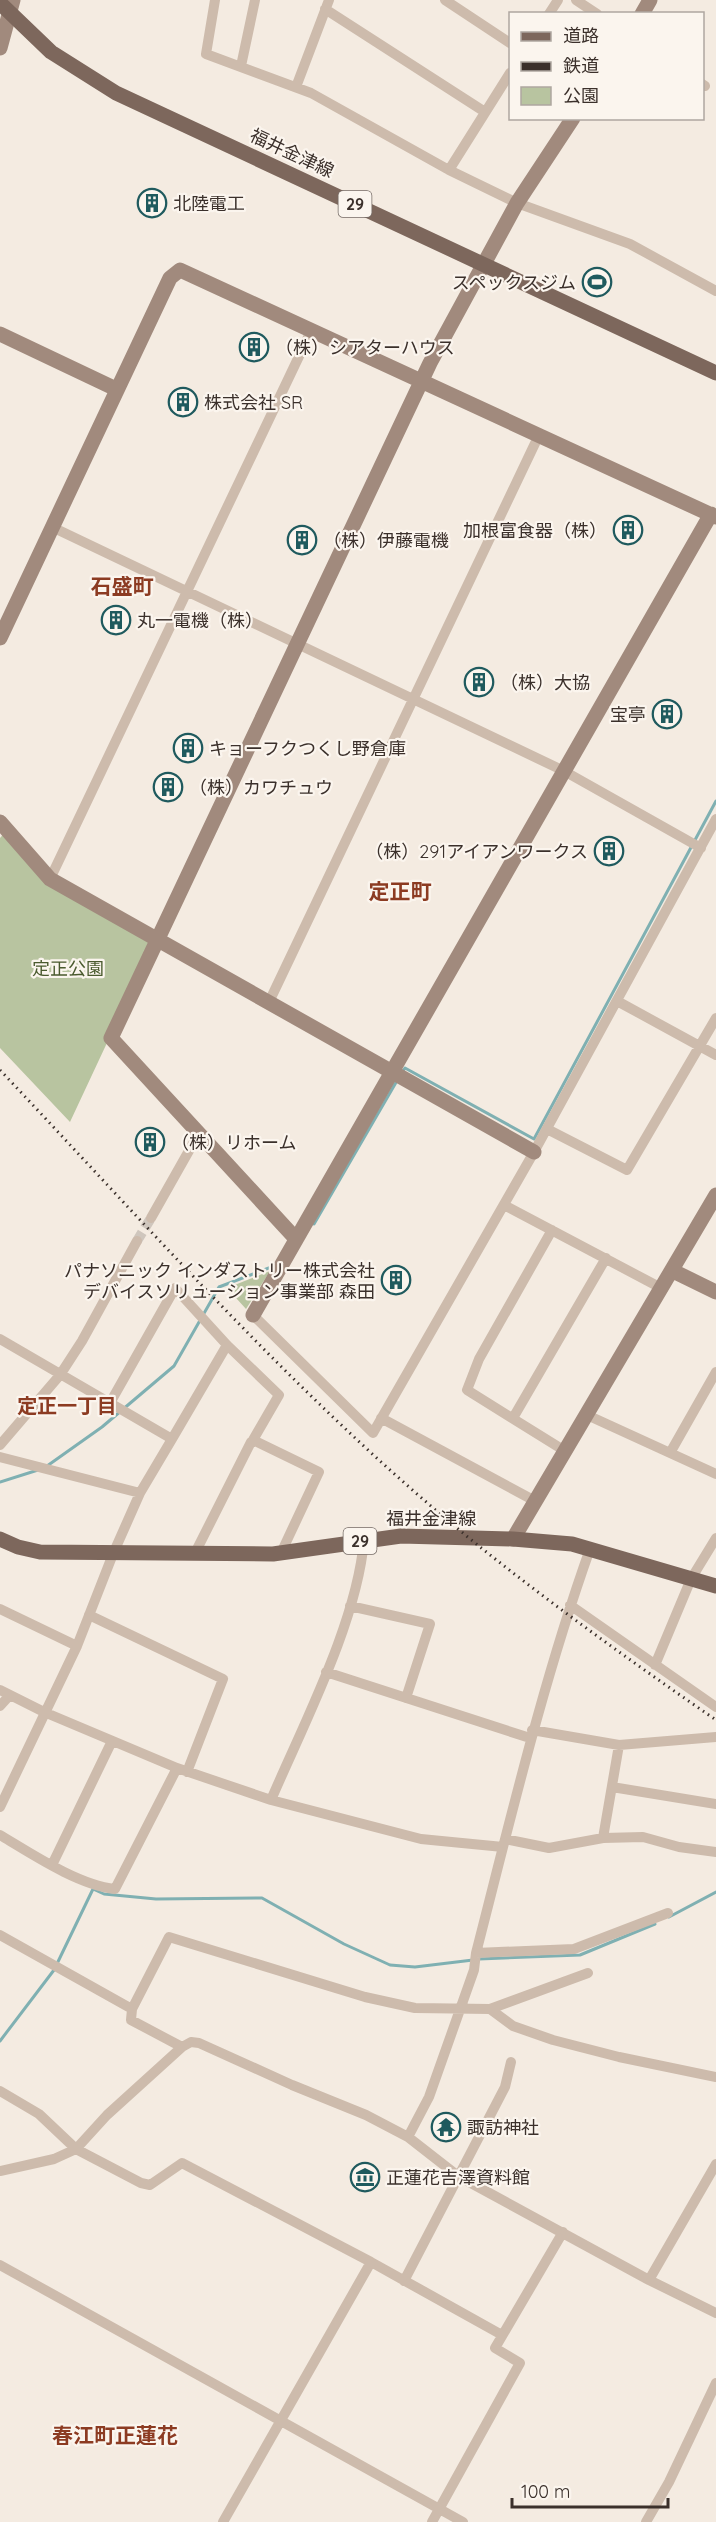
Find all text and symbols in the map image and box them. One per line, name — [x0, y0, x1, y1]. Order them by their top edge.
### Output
legend — [509, 12, 704, 120]
text: 道路 — [563, 24, 599, 47]
text: 鉄道 — [563, 54, 599, 77]
text: 公園 — [563, 84, 599, 107]
street label: 福井金津線 — [246, 124, 338, 182]
building icon: 北陸電工 — [136, 187, 168, 219]
road number: 29 — [338, 191, 372, 217]
place label: 北陸電工 — [173, 192, 245, 215]
sports icon: スペックスジム — [581, 266, 613, 298]
place label: スペックスジム — [452, 271, 576, 294]
building icon: （株）シアターハウス — [238, 331, 270, 363]
place label: （株）シアターハウス — [275, 336, 455, 359]
building icon: 株式会社 SR — [167, 386, 199, 418]
place label: 株式会社 SR — [204, 391, 303, 414]
building icon: 加根富食器（株） — [612, 514, 644, 546]
place label: 加根富食器（株） — [463, 519, 607, 542]
building icon: （株）伊藤電機 — [286, 524, 318, 556]
place label: （株）伊藤電機 — [323, 529, 449, 552]
district label: 石盛町 — [91, 573, 154, 599]
building icon: 丸一電機（株） — [100, 604, 132, 636]
place label: 丸一電機（株） — [137, 609, 263, 632]
building icon: （株）大協 — [463, 666, 495, 698]
place label: （株）大協 — [500, 671, 590, 694]
building icon: 宝亭 — [651, 698, 683, 730]
place label: 宝亭 — [610, 703, 646, 726]
building icon: キョーフクつくし野倉庫 — [172, 732, 204, 764]
place label: キョーフクつくし野倉庫 — [209, 737, 406, 760]
building icon: （株）カワチュウ — [152, 771, 184, 803]
place label: （株）カワチュウ — [189, 776, 333, 799]
building icon: （株）291アイアンワークス — [593, 835, 625, 867]
place label: （株）291アイアンワークス — [365, 840, 588, 863]
district label: 定正町 — [369, 878, 432, 904]
park label: 定正公園 — [32, 957, 104, 980]
building icon: （株）リホーム — [134, 1126, 166, 1158]
place label: （株）リホーム — [171, 1131, 296, 1154]
place label: パナソニック インダストリー株式会社 デバイスソリューション事業部 森田 — [64, 1259, 375, 1303]
building icon: パナソニック インダストリー株式会社 デバイスソリューション事業部 森田 — [380, 1264, 412, 1296]
district label: 定正一丁目 — [17, 1393, 117, 1418]
street label: 福井金津線 — [386, 1507, 476, 1530]
road number: 29 — [344, 1528, 376, 1554]
temple icon: 諏訪神社 — [430, 2111, 462, 2143]
place label: 諏訪神社 — [467, 2116, 539, 2139]
museum icon: 正蓮花吉澤資料館 — [349, 2161, 381, 2193]
place label: 正蓮花吉澤資料館 — [386, 2166, 530, 2189]
district label: 春江町正蓮花 — [52, 2422, 178, 2448]
scale bar — [512, 2471, 668, 2509]
text: 100 m — [521, 2480, 570, 2503]

